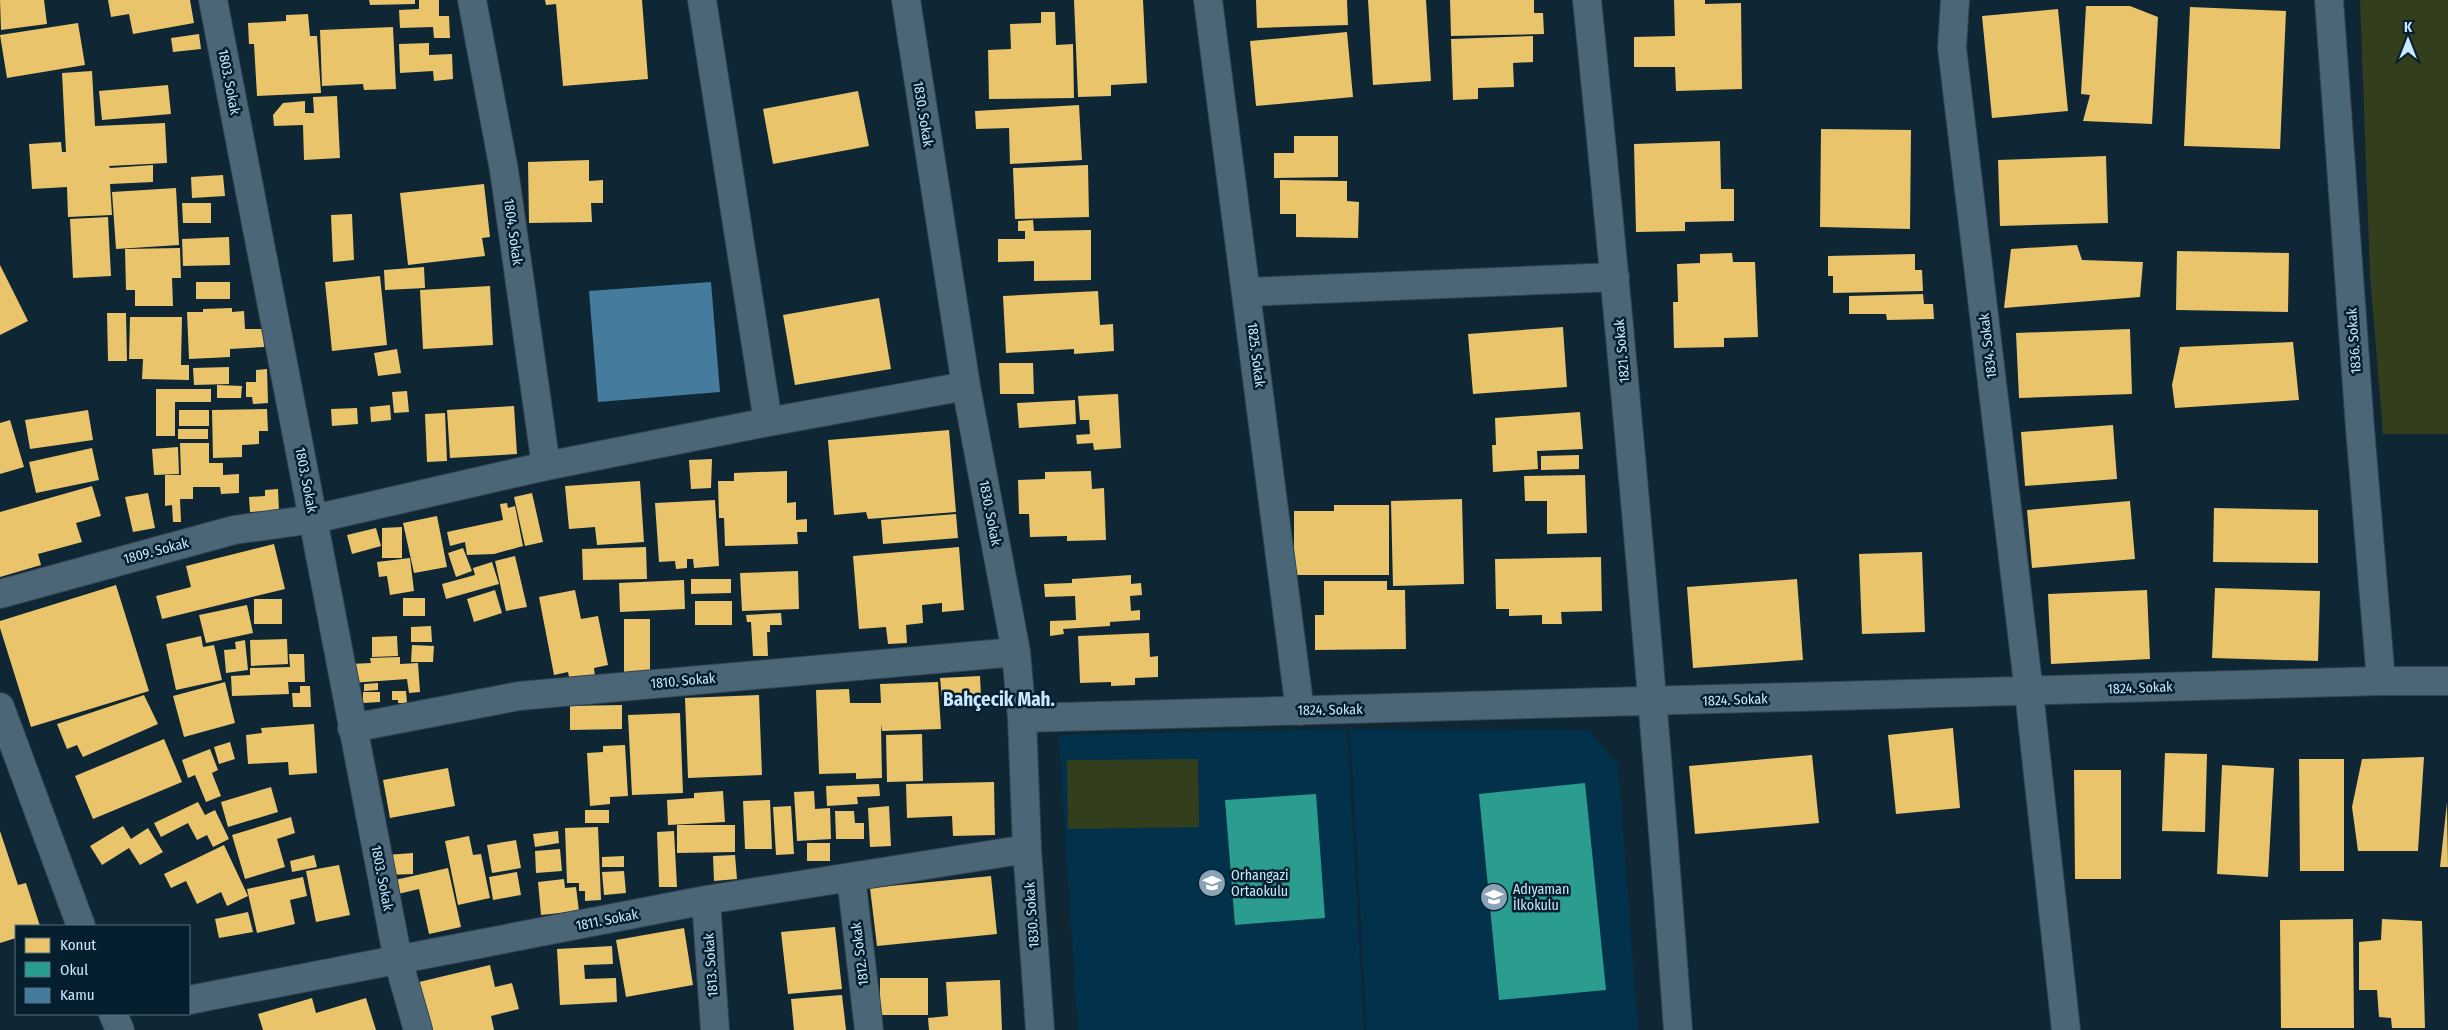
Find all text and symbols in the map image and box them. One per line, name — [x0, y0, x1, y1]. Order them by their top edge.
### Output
north arrow — [2383, 15, 2433, 65]
text: K — [2404, 19, 2413, 36]
street label: 1803. Sokak — [214, 48, 244, 117]
street label: 1830. Sokak — [909, 80, 937, 149]
street label: 1804. Sokak — [500, 198, 526, 267]
street label: 1836. Sokak — [2343, 307, 2365, 375]
street label: 1834. Sokak — [1975, 312, 2000, 380]
street label: 1821. Sokak — [1611, 318, 1633, 384]
street label: 1825. Sokak — [1244, 322, 1268, 389]
street label: 1803. Sokak — [291, 446, 321, 515]
street label: 1830. Sokak — [975, 479, 1005, 548]
street label: 1809. Sokak — [122, 534, 191, 568]
street label: 1810. Sokak — [650, 670, 717, 692]
street label: 1824. Sokak — [2107, 678, 2173, 698]
district label: Bahçecik Mah. — [943, 688, 1055, 711]
street label: 1824. Sokak — [1702, 690, 1768, 710]
street label: 1824. Sokak — [1297, 701, 1363, 719]
street label: 1803. Sokak — [367, 844, 397, 913]
place label: Orhangazi Ortaokulu — [1231, 867, 1289, 900]
school or university icon: Orhangazi Ortaokulu — [1197, 868, 1227, 898]
street label: 1830. Sokak — [1021, 881, 1043, 949]
place label: Adıyaman İlkokulu — [1513, 881, 1569, 914]
school or university icon: Adıyaman İlkokulu — [1479, 882, 1509, 912]
street label: 1811. Sokak — [574, 906, 640, 934]
street label: 1812. Sokak — [848, 921, 872, 987]
legend — [15, 925, 190, 1015]
street label: 1813. Sokak — [700, 932, 722, 998]
text: Konut — [60, 936, 96, 954]
text: Okul — [60, 961, 88, 979]
text: Kamu — [60, 986, 95, 1004]

